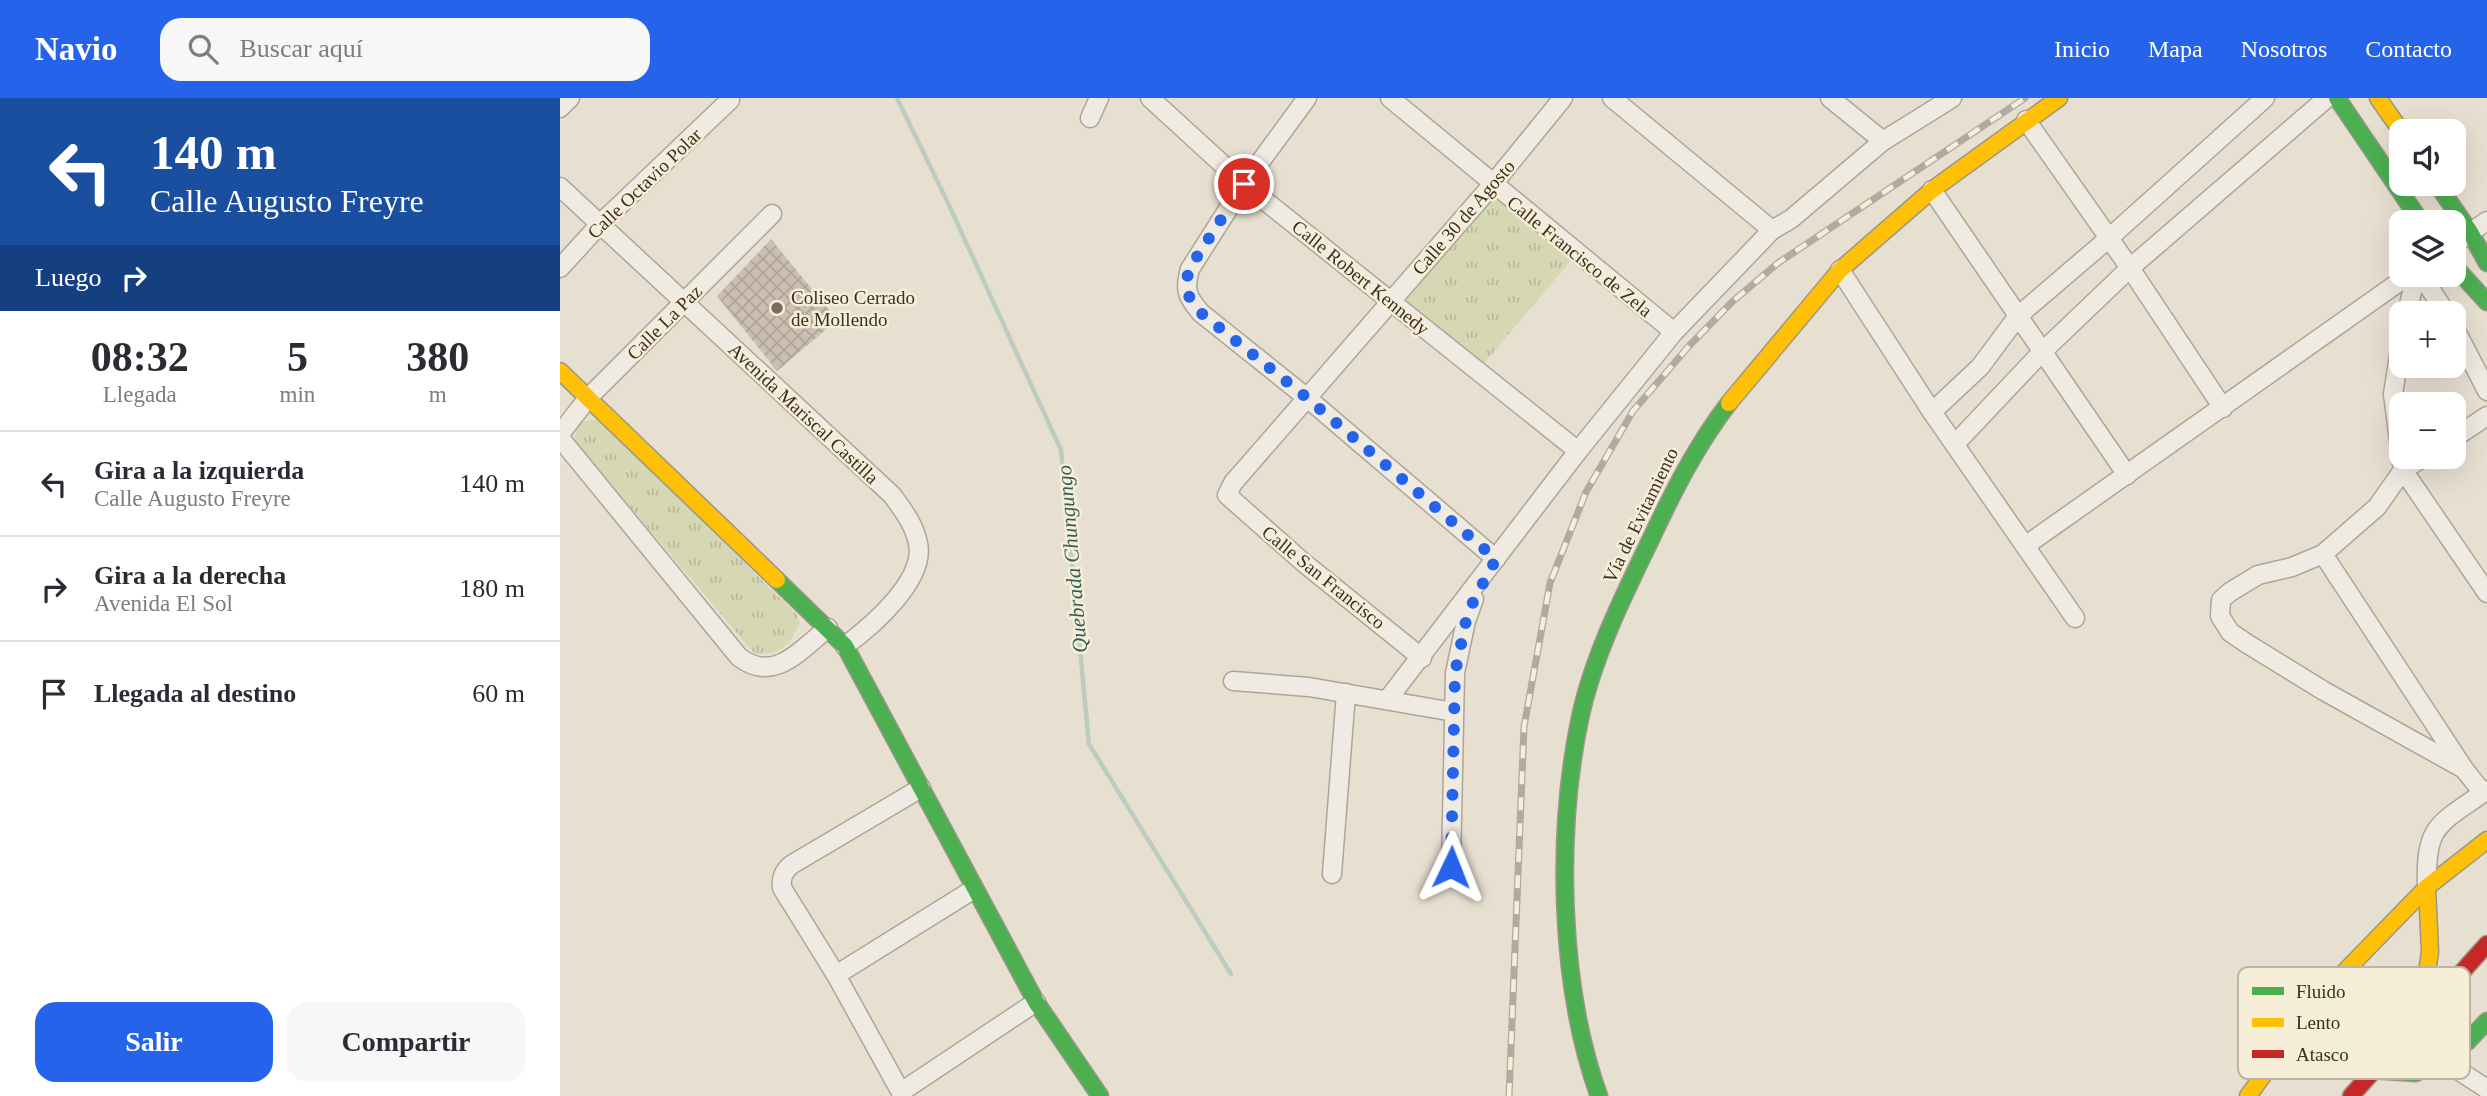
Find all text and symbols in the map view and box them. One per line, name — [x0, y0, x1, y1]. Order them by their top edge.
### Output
search box — [160, 18, 650, 81]
icon: search — [184, 30, 222, 68]
text: Navio — [35, 31, 118, 67]
text: Buscar aquí — [240, 34, 363, 63]
text: Inicio — [2054, 36, 2110, 62]
text: Mapa — [2148, 36, 2203, 62]
text: Nosotros — [2241, 36, 2327, 62]
text: Contacto — [2365, 36, 2452, 62]
map controls — [2389, 119, 2466, 469]
button: sound — [2389, 119, 2466, 196]
street label: Calle Octavio Polar — [583, 123, 706, 243]
text: 140 m — [150, 125, 277, 180]
icon: left — [35, 126, 126, 217]
pin — [1214, 154, 1274, 214]
street label: Calle 30 de Agosto — [1408, 156, 1519, 279]
icon: arrive — [1225, 165, 1263, 203]
text: Calle Augusto Freyre — [150, 183, 424, 219]
street label: Calle Francisco de Zela — [1503, 192, 1657, 322]
button: layers — [2389, 210, 2466, 287]
street label: Calle Robert Kennedy — [1288, 216, 1434, 339]
icon: right — [115, 259, 153, 297]
text: Luego — [35, 263, 101, 292]
street label: Calle La Paz — [623, 281, 706, 364]
place label: Coliseo Cerrado de Mollendo — [791, 287, 915, 330]
marker: Coliseo Cerrado de Mollendo — [769, 300, 785, 316]
button: + — [2389, 301, 2466, 378]
text: 08:32 — [91, 334, 189, 380]
text: 5 — [287, 334, 308, 380]
text: 380 — [406, 334, 469, 380]
street label: Avenida Mariscal Castilla — [724, 339, 883, 489]
text: Llegada — [103, 382, 177, 407]
text: min — [280, 382, 315, 407]
text: m — [429, 382, 447, 407]
button: − — [2389, 392, 2466, 469]
street label: Vía de Evitamiento — [1599, 444, 1682, 586]
text: Gira a la izquierda — [94, 456, 304, 485]
water label: Quebrada Chungungo — [1052, 464, 1092, 654]
icon: left — [35, 465, 73, 503]
text: 140 m — [459, 469, 525, 498]
text: Calle Augusto Freyre — [94, 486, 291, 511]
street label: Calle San Francisco — [1258, 521, 1389, 633]
text: Gira a la derecha — [94, 561, 286, 590]
icon: right — [35, 570, 73, 608]
text: 180 m — [459, 574, 525, 603]
text: Avenida El Sol — [94, 591, 233, 616]
icon: arrive — [35, 675, 73, 713]
text: Llegada al destino — [94, 679, 296, 708]
text: 60 m — [472, 679, 525, 708]
position arrow — [1414, 830, 1488, 904]
legend — [2238, 967, 2470, 1079]
text: Fluido — [2296, 981, 2346, 1002]
button: Salir — [35, 1002, 273, 1082]
button: Compartir — [287, 1002, 525, 1082]
text: Lento — [2296, 1012, 2340, 1033]
text: Atasco — [2296, 1044, 2349, 1065]

